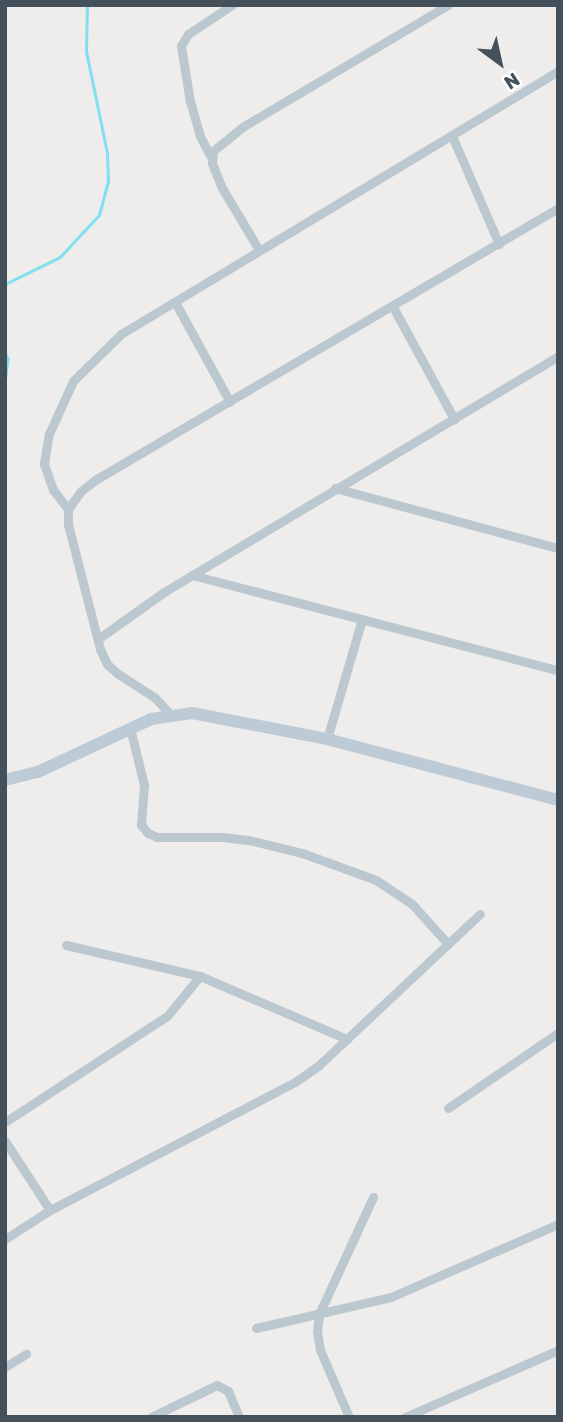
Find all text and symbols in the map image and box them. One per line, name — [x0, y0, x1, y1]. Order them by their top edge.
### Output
north arrow — [465, 28, 535, 98]
text: N — [500, 68, 524, 94]

